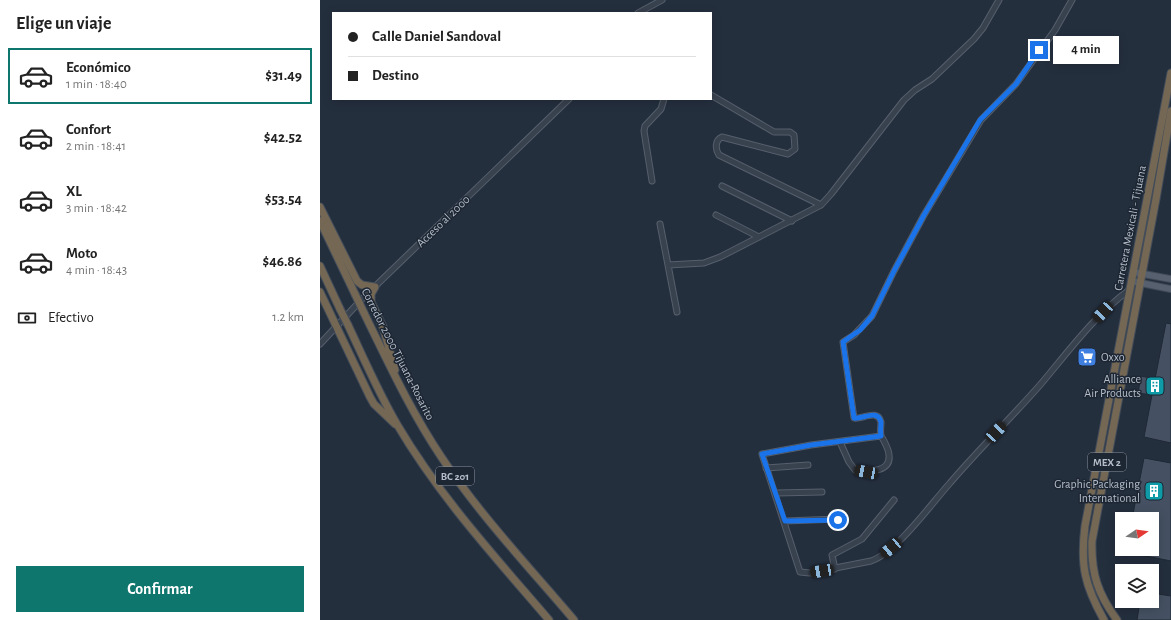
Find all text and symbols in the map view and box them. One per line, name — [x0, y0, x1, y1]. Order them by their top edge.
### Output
text: Elige un viaje — [16, 15, 111, 33]
text: Calle Daniel Sandoval — [372, 29, 501, 44]
callout: 4 min — [1053, 36, 1119, 64]
route end — [1030, 41, 1048, 59]
text: 4 min — [1071, 43, 1101, 56]
icon: car — [18, 58, 54, 94]
text: Económico — [66, 60, 131, 75]
text: $31.49 — [265, 68, 302, 83]
text: Destino — [372, 68, 419, 83]
text: 1 min · 18:40 — [66, 78, 127, 91]
icon: car — [18, 120, 54, 156]
text: Confort — [66, 122, 111, 137]
text: $42.52 — [264, 130, 302, 145]
text: 2 min · 18:41 — [66, 140, 126, 153]
street label: Carretera Mexicali - Tijuana — [1112, 164, 1149, 292]
icon: car — [18, 182, 54, 218]
text: XL — [66, 184, 82, 199]
text: $53.54 — [265, 192, 302, 207]
street label: Acceso al 2000 — [414, 193, 472, 249]
text: 3 min · 18:42 — [66, 202, 127, 215]
icon: car — [18, 244, 54, 280]
text: Moto — [66, 246, 98, 261]
text: $46.86 — [262, 254, 302, 269]
text: 4 min · 18:43 — [66, 264, 127, 277]
street label: Corredor 2000 Tijuana-Rosarito — [359, 286, 437, 422]
car — [1090, 299, 1116, 325]
icon: cash — [16, 307, 38, 329]
text: Efectivo — [48, 310, 94, 325]
text: 1.2 km — [272, 311, 304, 324]
supermarket icon: Oxxo — [1076, 346, 1098, 368]
place label: Oxxo — [1101, 351, 1125, 363]
place label: Alliance Air Products — [1084, 373, 1141, 399]
building icon: Alliance Air Products — [1144, 375, 1166, 397]
car — [983, 419, 1009, 445]
road number: MEX 2 — [1088, 453, 1126, 471]
car — [853, 464, 879, 480]
road number: BC 201 — [436, 467, 474, 485]
place label: Graphic Packaging International — [1054, 478, 1140, 504]
building icon: Graphic Packaging International — [1143, 480, 1165, 502]
route start — [829, 511, 847, 529]
north arrow — [1115, 512, 1159, 556]
map controls — [1115, 512, 1159, 608]
car — [878, 536, 904, 560]
car — [809, 563, 835, 579]
button: layers — [1115, 564, 1159, 608]
button: Confirmar — [16, 566, 304, 612]

